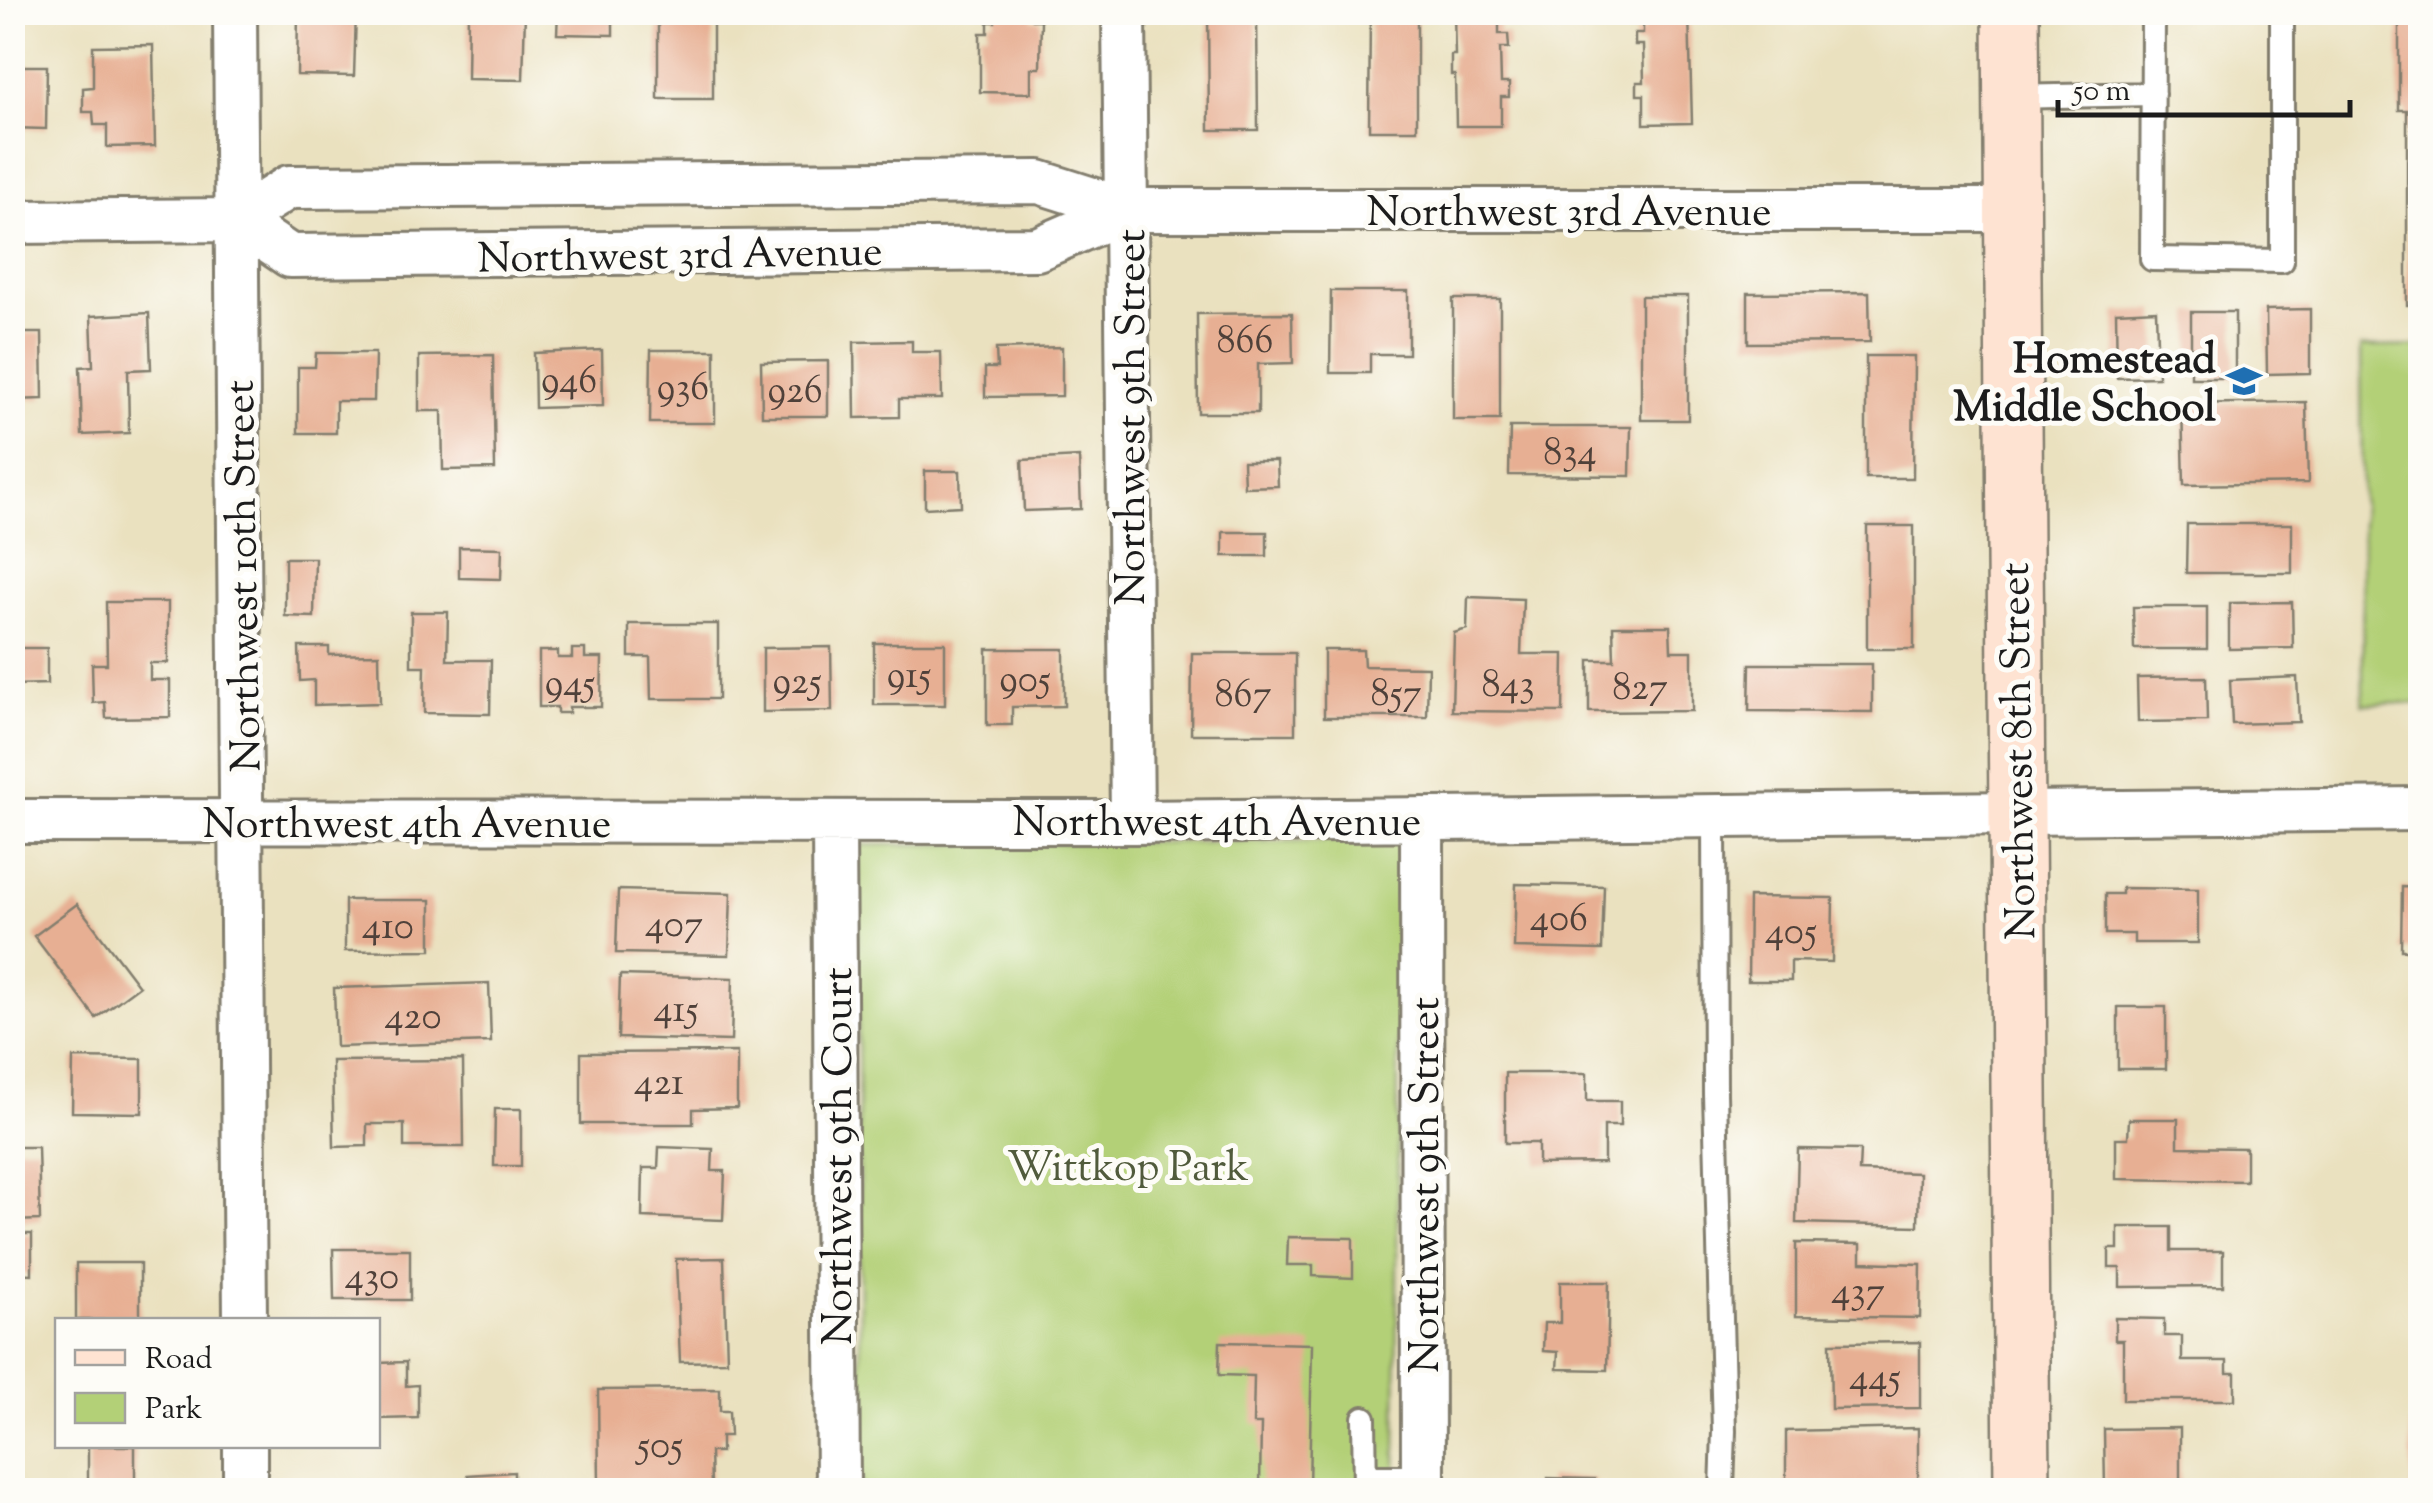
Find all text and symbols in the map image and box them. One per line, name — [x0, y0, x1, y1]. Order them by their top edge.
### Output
scale bar — [2058, 55, 2350, 117]
text: 50 m — [2071, 71, 2131, 114]
street label: Northwest 3rd Avenue — [1366, 185, 1772, 245]
street label: Northwest 3rd Avenue — [477, 224, 883, 292]
street label: Northwest 9th Street — [1104, 229, 1164, 605]
house number: 866 — [1217, 316, 1273, 370]
place label: Homestead Middle School — [1953, 332, 2216, 440]
house number: 946 — [541, 356, 597, 410]
school or university icon: Homestead Middle School — [2225, 362, 2263, 400]
house number: 936 — [657, 363, 709, 417]
house number: 926 — [767, 366, 823, 420]
street label: Northwest 10th Street — [213, 379, 279, 772]
house number: 834 — [1543, 428, 1597, 482]
street label: Northwest 8th Street — [1988, 562, 2054, 940]
house number: 915 — [887, 651, 931, 705]
house number: 905 — [999, 655, 1051, 709]
house number: 925 — [772, 657, 822, 711]
house number: 945 — [545, 659, 595, 713]
house number: 843 — [1481, 660, 1535, 714]
house number: 827 — [1612, 663, 1668, 717]
house number: 857 — [1370, 669, 1422, 723]
house number: 867 — [1215, 670, 1271, 724]
street label: Northwest 4th Avenue — [1013, 795, 1421, 855]
street label: Northwest 4th Avenue — [203, 797, 611, 857]
house number: 406 — [1530, 894, 1588, 948]
house number: 407 — [645, 900, 703, 954]
house number: 410 — [362, 902, 414, 956]
house number: 405 — [1765, 907, 1817, 961]
street label: Northwest 9th Court — [811, 967, 871, 1345]
house number: 415 — [653, 985, 699, 1039]
house number: 420 — [384, 992, 442, 1046]
street label: Northwest 9th Street — [1398, 997, 1458, 1373]
house number: 421 — [634, 1058, 684, 1112]
park label: Wittkop Park — [1007, 1140, 1249, 1200]
house number: 430 — [345, 1252, 399, 1306]
house number: 437 — [1831, 1267, 1885, 1321]
legend — [55, 1318, 380, 1448]
text: Road — [145, 1339, 212, 1382]
house number: 445 — [1849, 1353, 1901, 1407]
text: Park — [145, 1389, 202, 1432]
house number: 505 — [635, 1421, 683, 1475]

